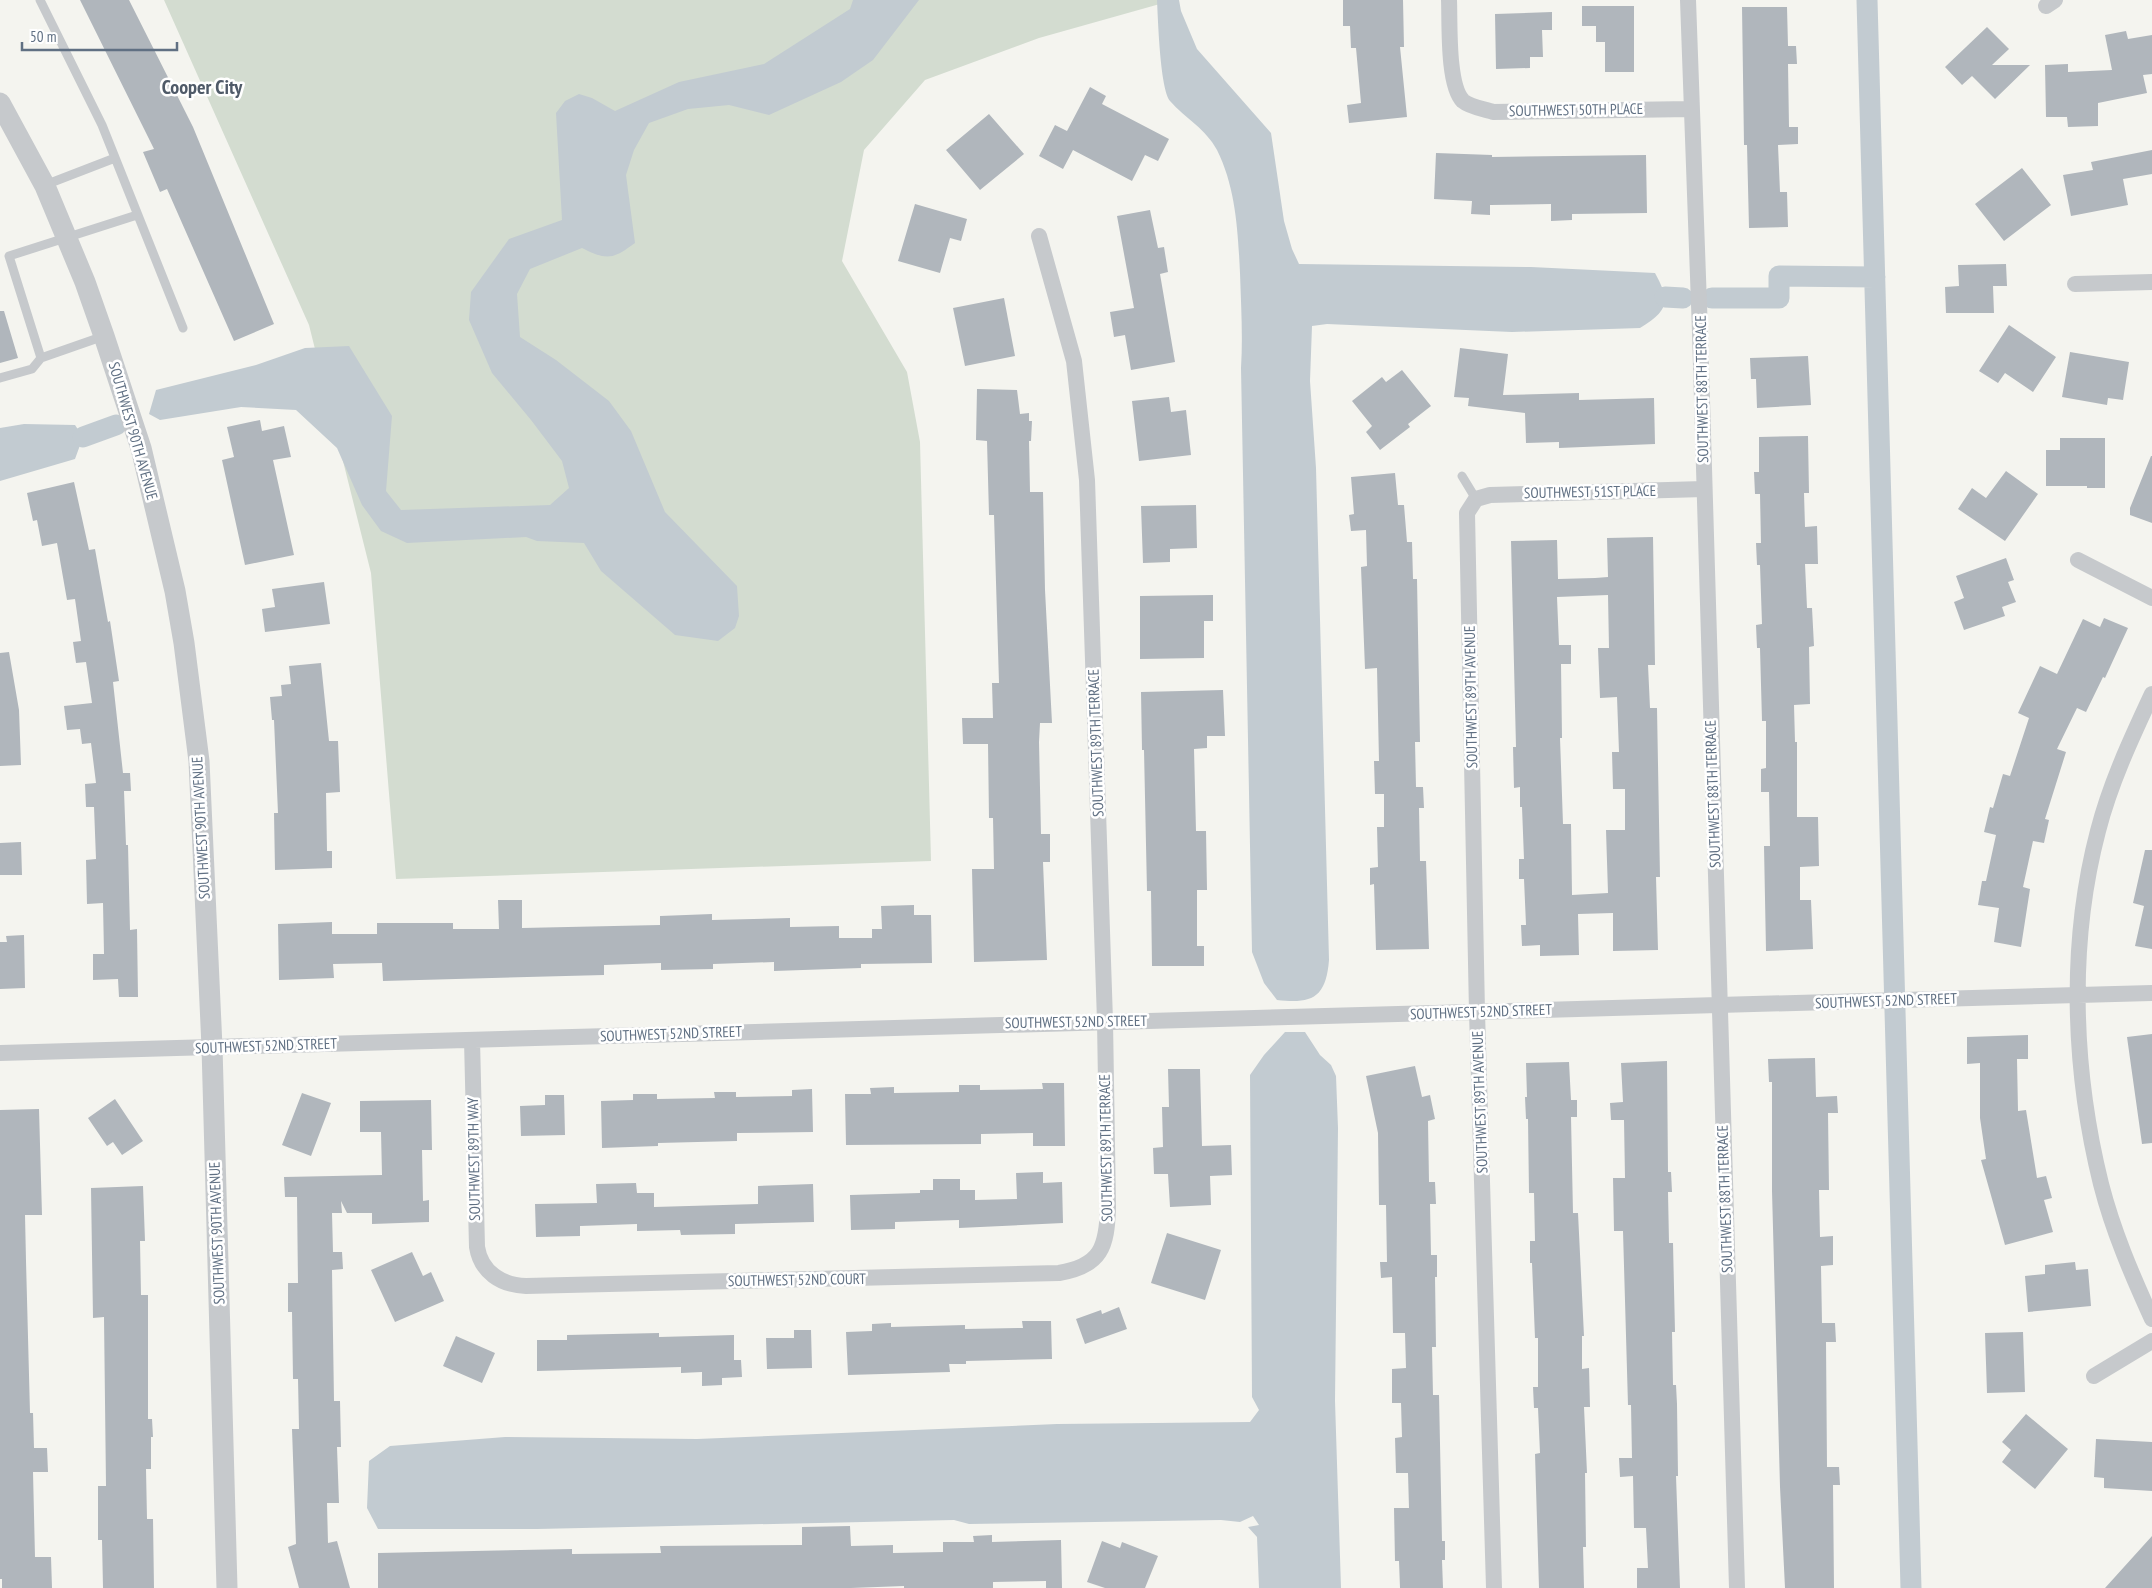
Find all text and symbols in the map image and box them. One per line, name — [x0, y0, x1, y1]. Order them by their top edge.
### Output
scale bar — [22, 20, 178, 52]
text: 50 m — [30, 27, 56, 46]
district label: Cooper City — [162, 74, 243, 100]
street label: SOUTHWEST 50TH PLACE — [1509, 99, 1643, 120]
street label: SOUTHWEST 88TH TERRACE — [1691, 315, 1712, 463]
street label: SOUTHWEST 90TH AVENUE — [105, 360, 162, 502]
street label: SOUTHWEST 51ST PLACE — [1524, 481, 1656, 502]
street label: SOUTHWEST 89TH AVENUE — [1460, 625, 1481, 769]
street label: SOUTHWEST 89TH TERRACE — [1083, 669, 1108, 817]
street label: SOUTHWEST 88TH TERRACE — [1700, 720, 1725, 868]
street label: SOUTHWEST 90TH AVENUE — [187, 756, 214, 900]
street label: SOUTHWEST 52ND STREET — [1815, 989, 1958, 1012]
street label: SOUTHWEST 52ND STREET — [1410, 1000, 1553, 1023]
street label: SOUTHWEST 52ND STREET — [1005, 1011, 1147, 1032]
street label: SOUTHWEST 52ND STREET — [600, 1022, 743, 1045]
street label: SOUTHWEST 89TH AVENUE — [1468, 1030, 1491, 1174]
street label: SOUTHWEST 52ND STREET — [195, 1034, 338, 1057]
street label: SOUTHWEST 89TH TERRACE — [1095, 1074, 1116, 1222]
street label: SOUTHWEST 89TH WAY — [463, 1097, 484, 1221]
street label: SOUTHWEST 88TH TERRACE — [1712, 1125, 1737, 1273]
street label: SOUTHWEST 90TH AVENUE — [205, 1161, 228, 1305]
street label: SOUTHWEST 52ND COURT — [728, 1269, 866, 1290]

